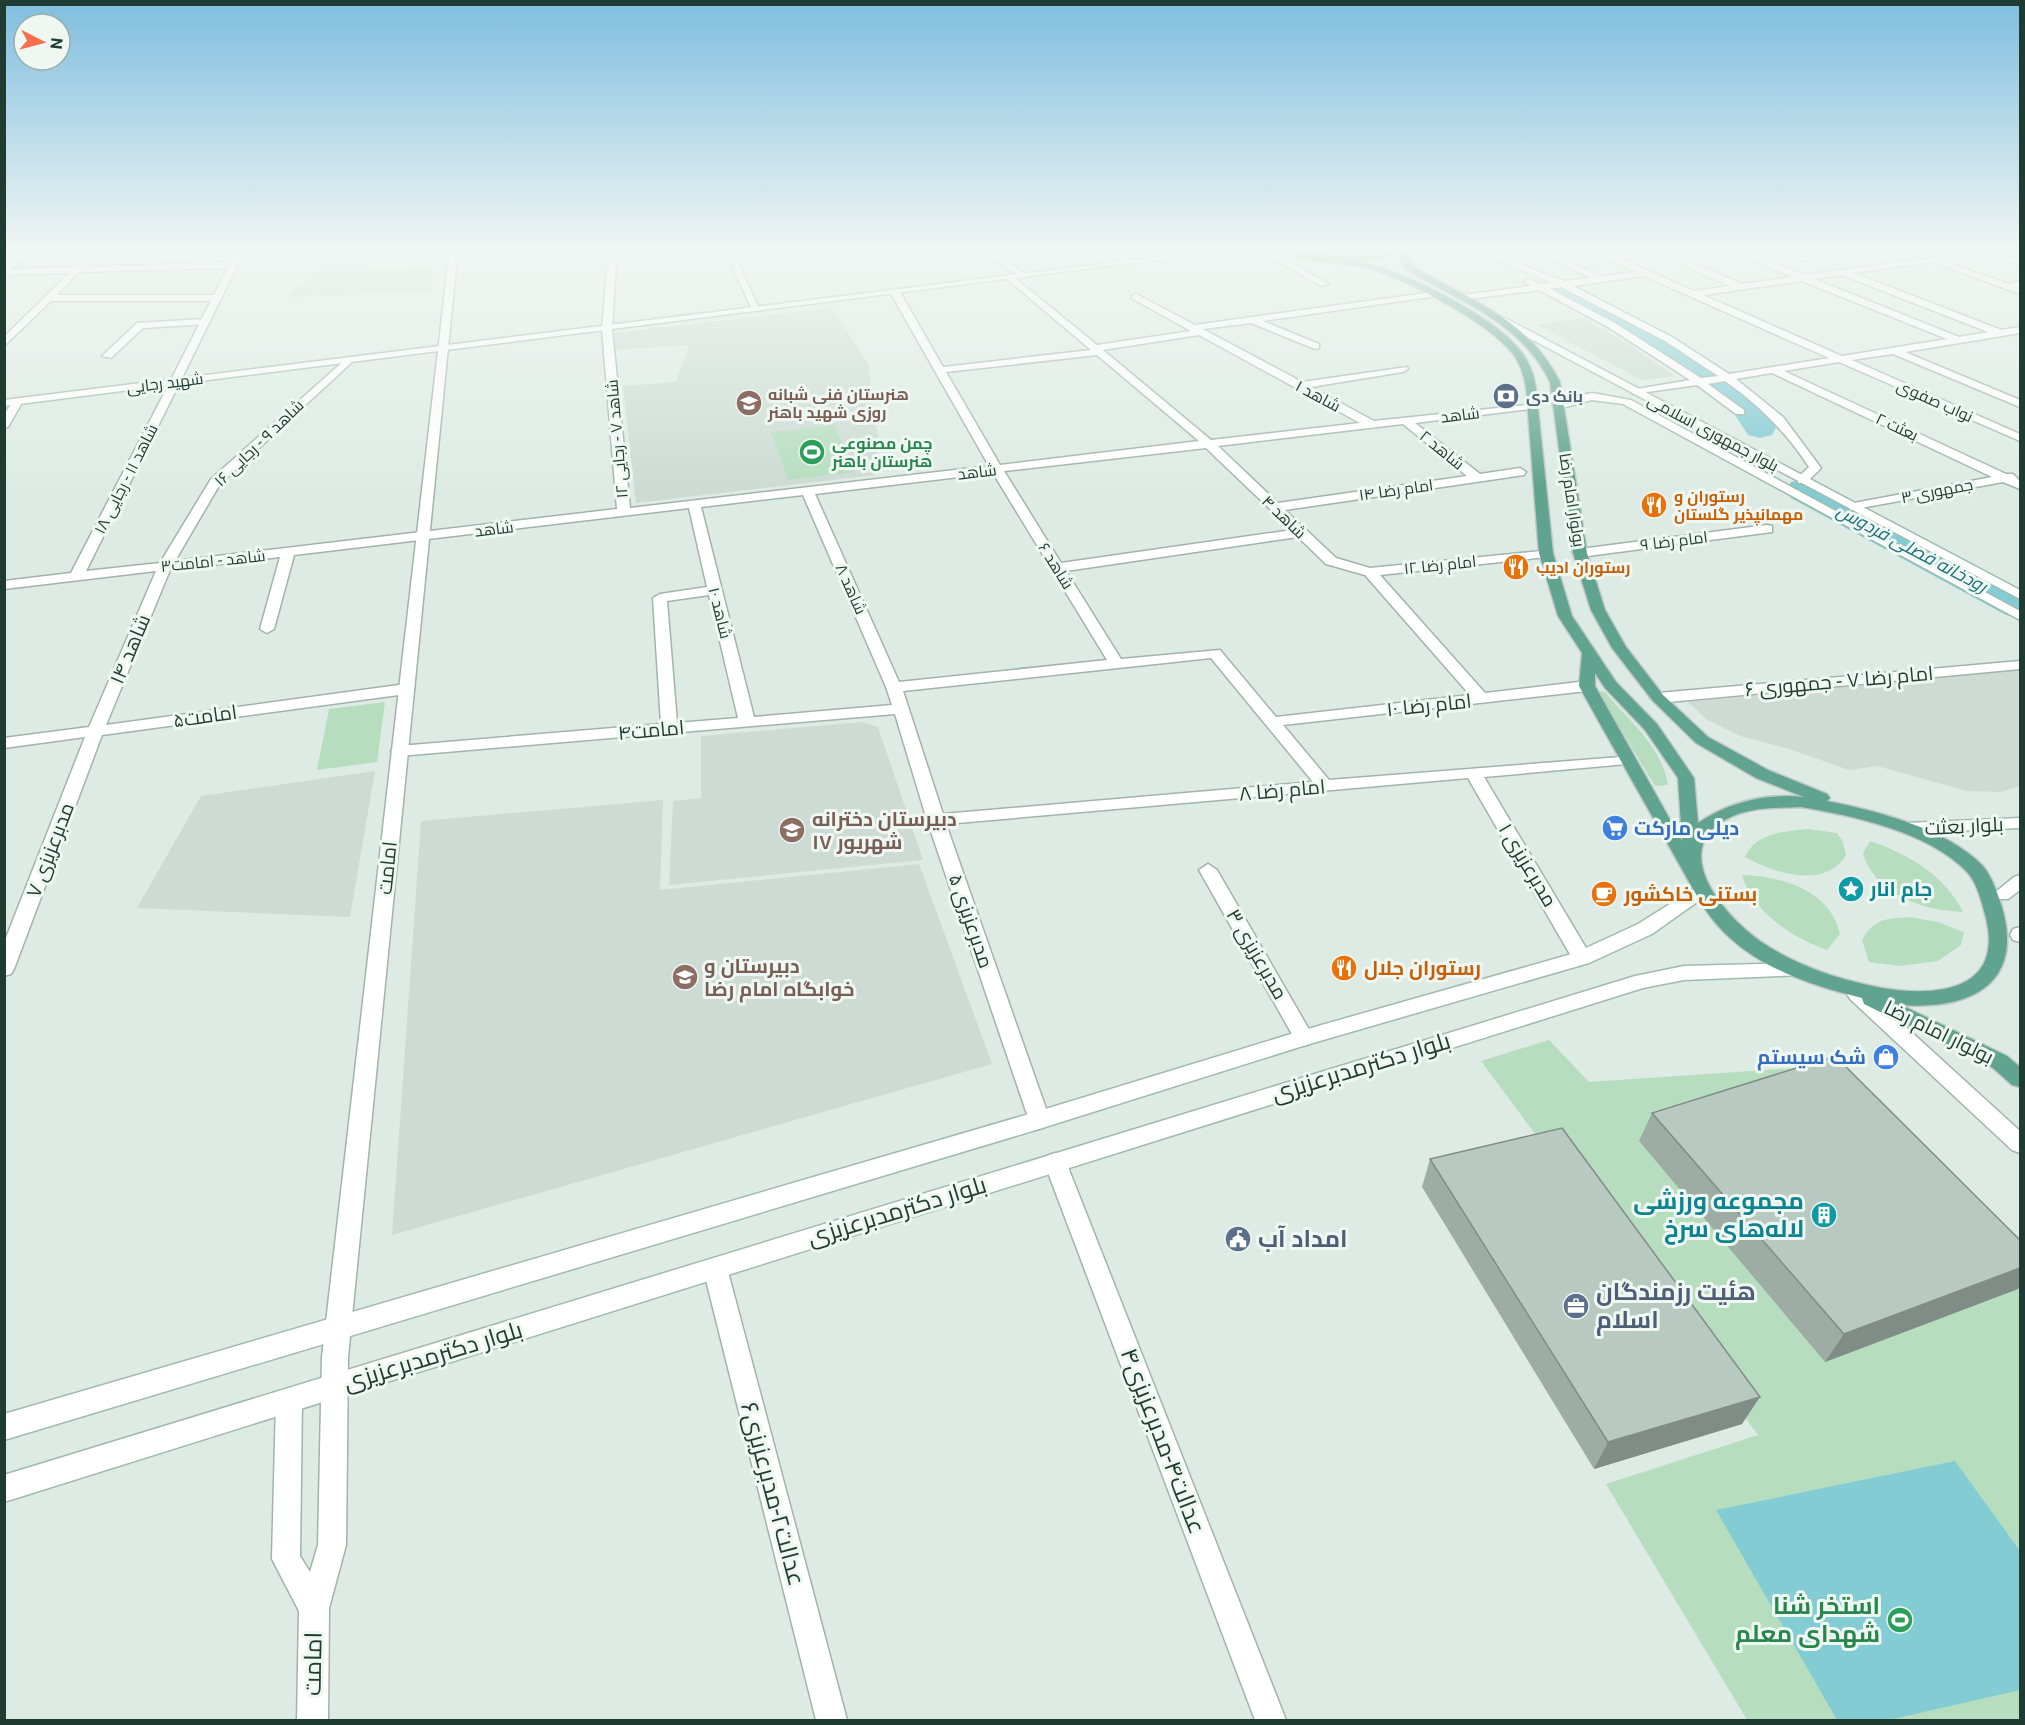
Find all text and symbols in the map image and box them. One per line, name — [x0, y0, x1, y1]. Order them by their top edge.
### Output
north arrow — [12, 12, 72, 72]
text: N — [46, 37, 66, 50]
street label: شهید رجایی — [126, 369, 205, 398]
street label: شاهد ۱ — [1292, 376, 1344, 416]
street label: نواب صفوی — [1894, 376, 1976, 427]
street label: شاهد ۷ - رجایی ۱۲ — [602, 379, 633, 499]
bank icon: بانک دی — [1491, 381, 1521, 411]
place label: هنرستان فنی شبانه‌ روزی شهید باهنر — [767, 385, 909, 422]
place label: بانک دی — [1526, 387, 1583, 406]
school or university icon: هنرستان فنی شبانه‌ روزی شهید باهنر — [734, 388, 764, 418]
street label: بلوار جمهوری اسلامی — [1644, 390, 1782, 476]
street label: شاهد ۹ - رجایی ۱۶ — [210, 396, 308, 491]
street label: شاهد — [1439, 403, 1481, 427]
street label: بعثت ۲ — [1873, 409, 1921, 445]
street label: شاهد ۱۱ - رجایی ۱۸ — [90, 421, 163, 537]
street label: شاهد ۲ — [1416, 426, 1468, 474]
place label: چمن مصنوعی هنرستان باهنر — [831, 434, 932, 471]
sports icon: چمن مصنوعی هنرستان باهنر — [797, 437, 827, 467]
street label: بولوار امام رضا — [1553, 452, 1589, 549]
street label: شاهد — [956, 460, 998, 484]
street label: امام رضا ۱۴ — [1358, 475, 1435, 507]
street label: جمهوری ۳ — [1899, 475, 1975, 508]
place label: رستوران و مهمانپذیر گلستان — [1674, 487, 1803, 526]
restaurant icon: رستوران و مهمانپذیر گلستان — [1639, 490, 1669, 520]
street label: شاهد ۴ — [1258, 491, 1310, 543]
water label: رودخانه فصلی فردوس — [1833, 500, 1992, 598]
street label: شاهد — [473, 517, 515, 541]
street label: امام رضا ۹ — [1639, 527, 1709, 557]
street label: شاهد ۶ — [1034, 539, 1078, 593]
street label: شاهد - امامت۳ — [160, 546, 266, 576]
street label: امام رضا ۱۲ — [1403, 552, 1477, 580]
restaurant icon: رستوران ادیب — [1501, 552, 1531, 582]
place label: رستوران ادیب — [1536, 558, 1631, 577]
street label: شاهد ۸ — [832, 561, 870, 617]
street label: شاهد ۱۰ — [704, 585, 736, 641]
street label: شاهد ۱۴ — [105, 610, 155, 688]
street label: امام رضا ۷ - جمهوری ۶ — [1744, 661, 1934, 703]
street label: امام رضا ۱۰ — [1385, 689, 1473, 723]
street label: امامت۵ — [172, 700, 238, 732]
street label: امامت۴ — [617, 715, 685, 745]
street label: امام رضا ۸ — [1238, 774, 1326, 808]
street label: مدبرعزیزی ۷ — [21, 799, 80, 901]
place label: دبیرستان دخترانه ۱۷ شهریور — [812, 807, 957, 855]
street label: بلوار بعثت — [1924, 812, 2004, 840]
supermarket icon: دیلی مارکت — [1600, 813, 1630, 843]
school or university icon: دبیرستان دخترانه ۱۷ شهریور — [777, 815, 807, 845]
place label: دیلی مارکت — [1634, 816, 1739, 840]
street label: مدبرعزیزی ۱ — [1493, 819, 1562, 912]
street label: امامت — [372, 840, 402, 896]
street label: مدبرعزیزی ۵ — [943, 871, 998, 972]
place icon: جام انار — [1836, 874, 1866, 904]
place label: جام انار — [1869, 877, 1932, 903]
cafe icon: بستنی خاکشور — [1589, 879, 1619, 909]
place label: بستنی خاکشور — [1623, 882, 1757, 906]
street label: مدبرعزیزی ۳ — [1221, 904, 1293, 1004]
restaurant icon: رستوران جلال — [1329, 953, 1359, 983]
place label: دبیرستان و خوابگاه امام رضا — [704, 954, 855, 1003]
place label: رستوران جلال — [1364, 956, 1481, 980]
school or university icon: دبیرستان و خوابگاه امام رضا — [670, 962, 700, 992]
street label: بولوار امام رضا — [1880, 995, 1998, 1071]
street label: بلوار دکترمدبرعزیزی — [1268, 1026, 1454, 1108]
shop icon: شک سیستم — [1871, 1042, 1901, 1072]
place label: شک سیستم — [1757, 1045, 1866, 1071]
street label: بلوار دکترمدبرعزیزی — [804, 1170, 990, 1252]
place label: مجموعه‌ ورزشی لاله‌های سرخ — [1633, 1187, 1804, 1245]
building icon: مجموعه‌ ورزشی لاله‌های سرخ — [1809, 1200, 1839, 1230]
public building icon: امداد آب — [1223, 1224, 1253, 1254]
place label: امداد آب — [1258, 1225, 1348, 1253]
place label: هئیت رزمندگان اسلام — [1596, 1278, 1756, 1336]
office icon: هئیت رزمندگان اسلام — [1561, 1291, 1591, 1321]
street label: بلوار دکترمدبرعزیزی — [340, 1315, 526, 1397]
street label: عدالت۴-مدبرعزیزی۴ — [1115, 1344, 1211, 1538]
street label: عدالت۲-مدبرعزیزی۶ — [735, 1399, 811, 1589]
place label: استخر شنا شهدای معلم — [1735, 1592, 1880, 1650]
sports icon: استخر شنا شهدای معلم — [1885, 1605, 1915, 1635]
street label: امامت — [298, 1632, 328, 1696]

